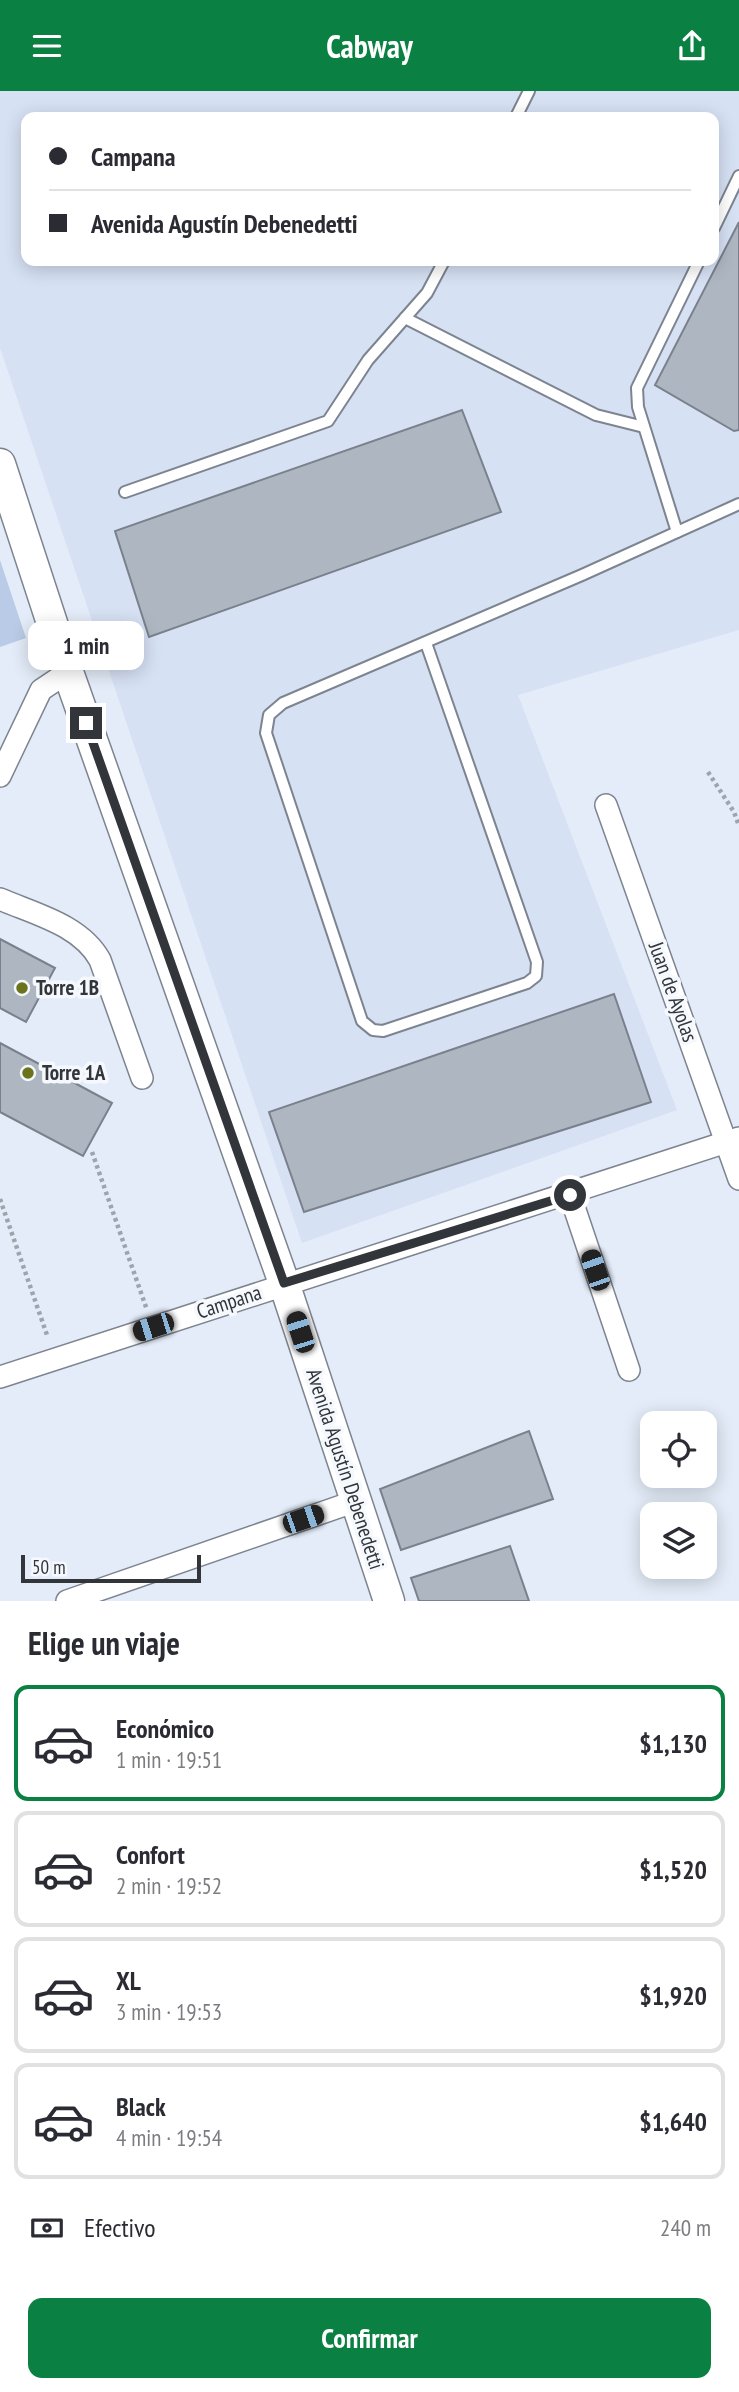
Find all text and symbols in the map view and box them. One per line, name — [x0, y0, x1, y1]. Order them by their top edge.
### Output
text: Cabway — [326, 25, 413, 67]
icon: menu — [28, 27, 66, 65]
icon: share — [673, 27, 711, 65]
text: Campana — [91, 140, 175, 173]
text: Avenida Agustín Debenedetti — [91, 207, 358, 240]
callout: 1 min — [28, 621, 144, 671]
text: 1 min — [63, 631, 109, 660]
route end — [70, 707, 102, 739]
street label: Juan de Ayolas — [643, 937, 704, 1046]
place label: Torre 1B — [36, 974, 99, 1001]
marker: Torre 1B — [14, 980, 30, 996]
place label: Torre 1A — [42, 1059, 106, 1086]
marker: Torre 1A — [20, 1065, 36, 1081]
route start — [554, 1179, 586, 1211]
car — [579, 1247, 612, 1293]
street label: Campana — [193, 1278, 265, 1325]
car — [284, 1309, 317, 1355]
car — [130, 1311, 177, 1343]
street label: Avenida Agustín Debenedetti — [300, 1365, 391, 1573]
map controls — [640, 1411, 717, 1579]
button: locate — [640, 1411, 717, 1488]
car — [280, 1502, 327, 1536]
button: layers — [640, 1502, 717, 1579]
scale bar — [21, 1552, 201, 1584]
text: 50 m — [32, 1555, 66, 1579]
text: Elige un viaje — [28, 1622, 180, 1664]
icon: car — [32, 1712, 95, 1775]
text: Económico — [116, 1712, 214, 1745]
text: $1,130 — [639, 1727, 707, 1760]
text: 1 min · 19:51 — [116, 1745, 222, 1774]
icon: car — [32, 1838, 95, 1901]
text: Confort — [116, 1838, 185, 1871]
text: $1,520 — [639, 1853, 707, 1886]
text: 2 min · 19:52 — [116, 1871, 222, 1900]
icon: car — [32, 1964, 95, 2027]
text: XL — [116, 1964, 141, 1997]
text: $1,920 — [639, 1979, 707, 2012]
text: 3 min · 19:53 — [116, 1997, 222, 2026]
icon: car — [32, 2090, 95, 2153]
text: Black — [116, 2090, 166, 2123]
text: $1,640 — [639, 2105, 707, 2138]
text: 4 min · 19:54 — [116, 2123, 222, 2152]
icon: cash — [28, 2209, 66, 2247]
text: Efectivo — [84, 2211, 156, 2244]
text: 240 m — [660, 2213, 711, 2242]
button: Confirmar — [28, 2298, 711, 2378]

